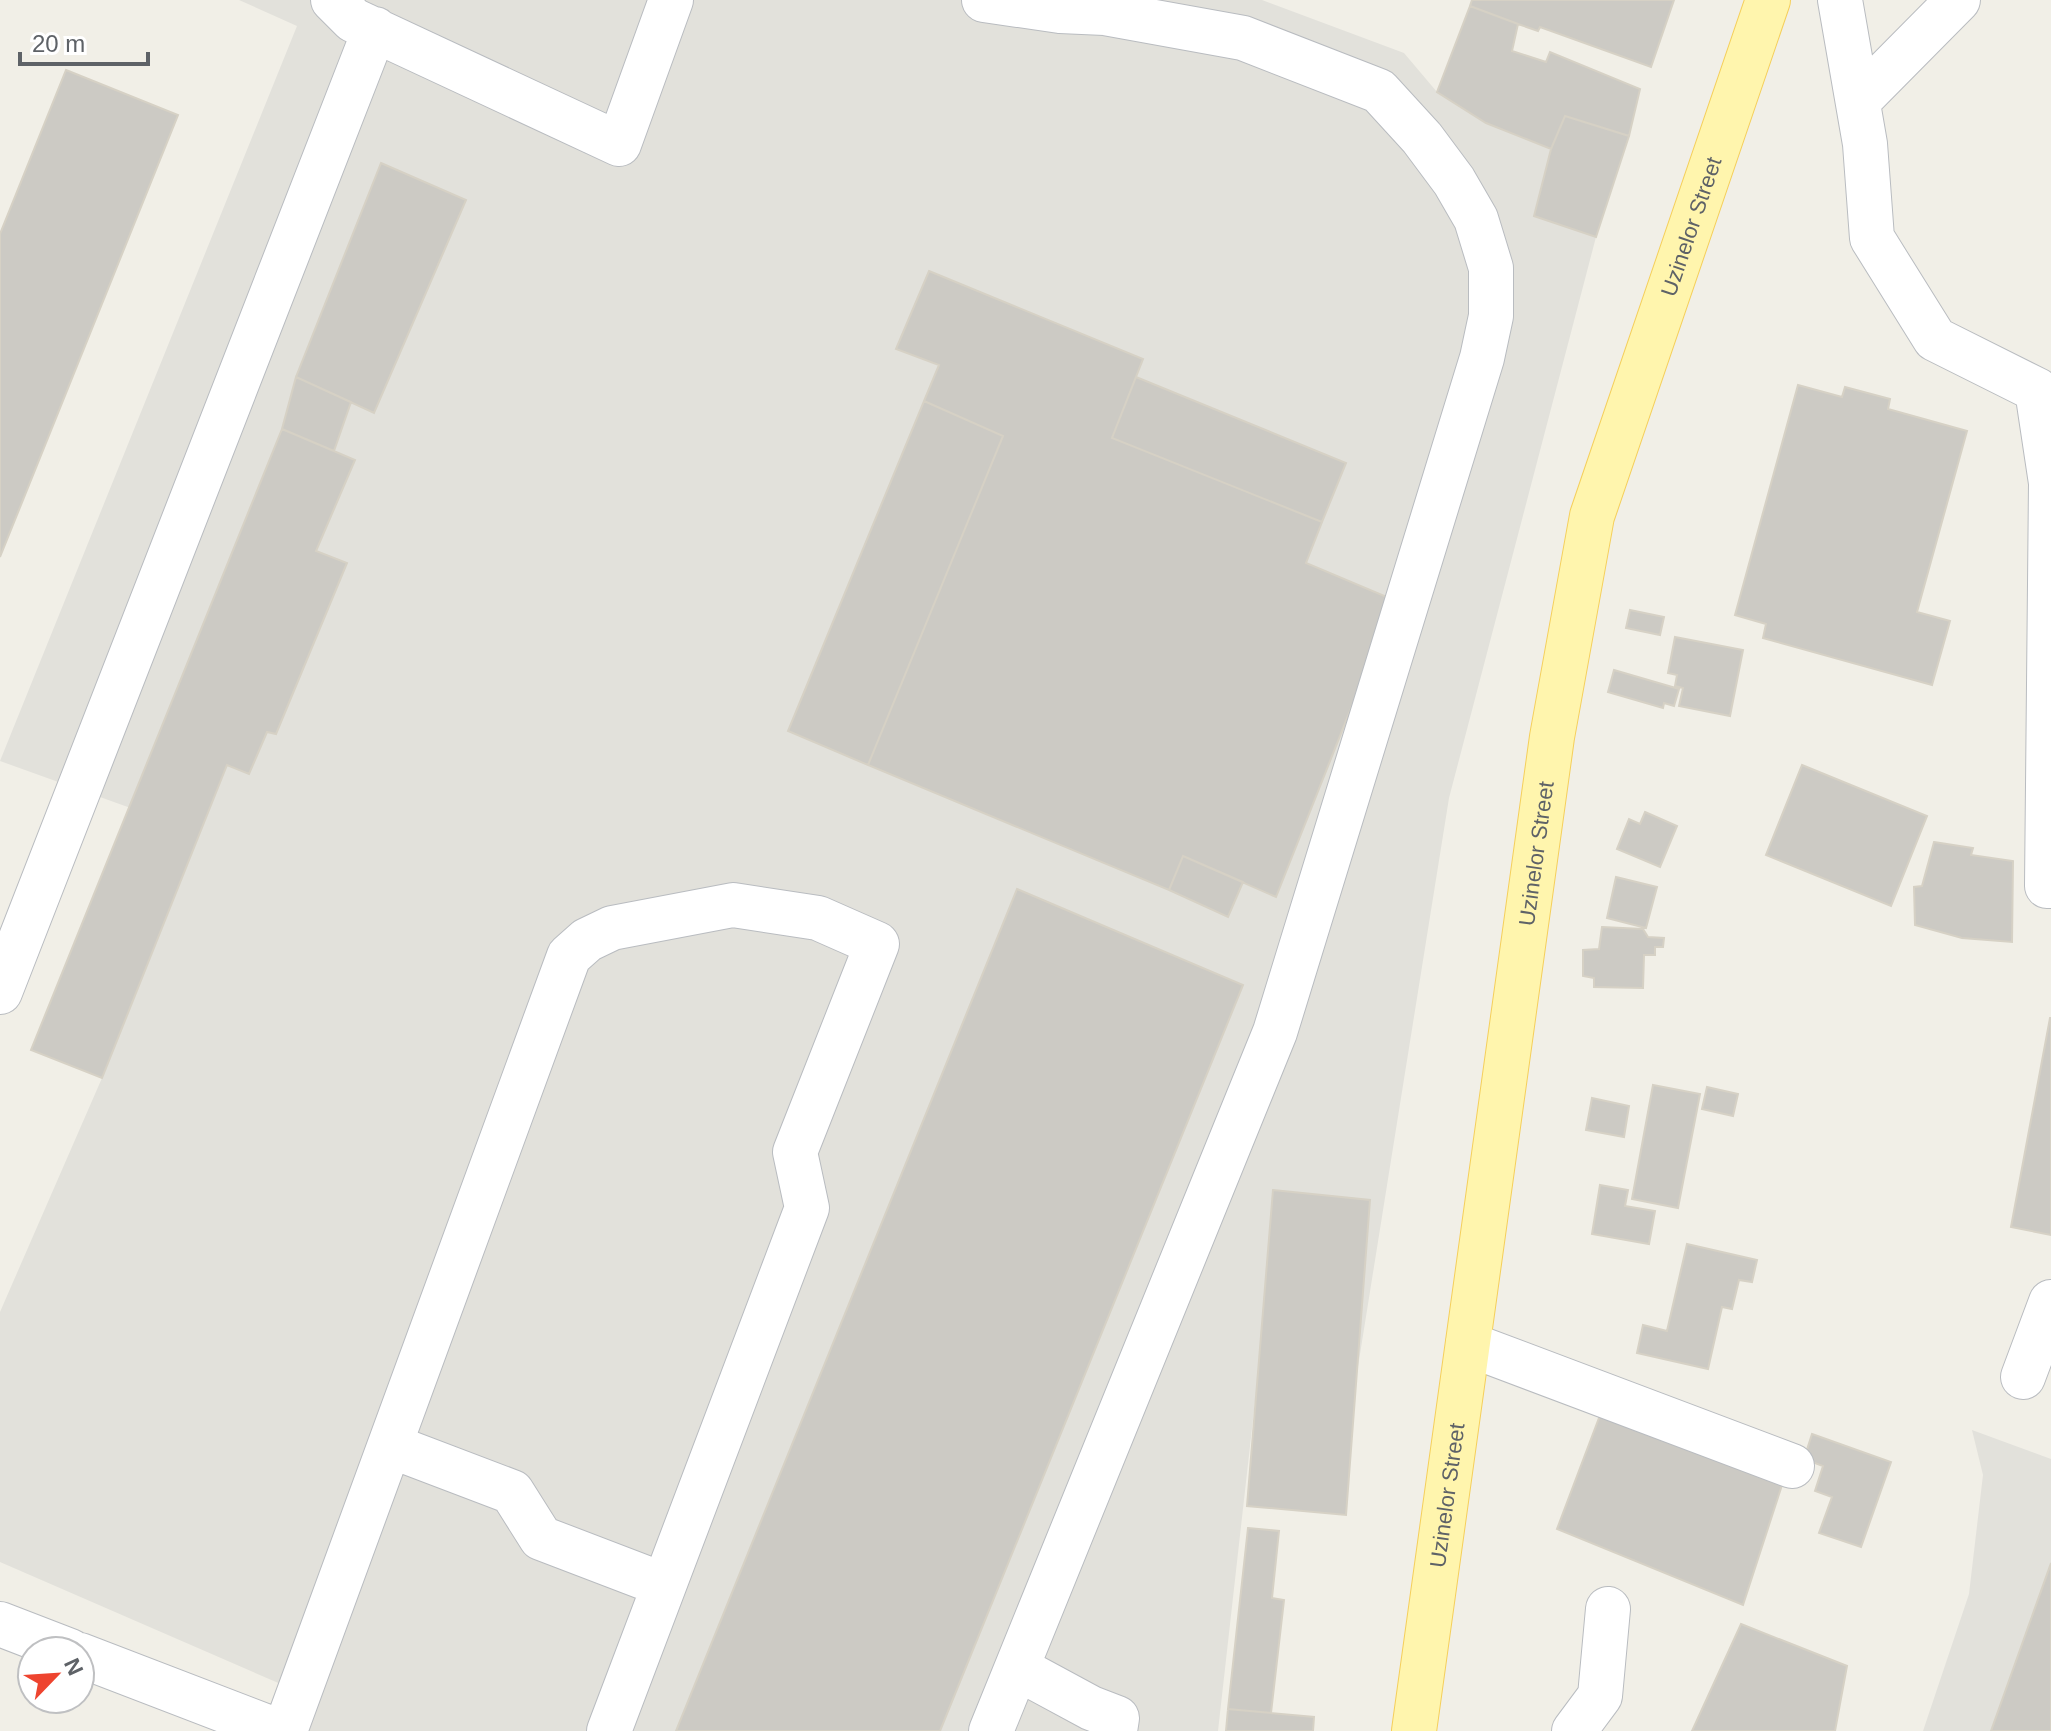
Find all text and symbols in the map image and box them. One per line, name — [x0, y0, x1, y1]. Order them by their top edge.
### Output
scale bar — [20, 16, 148, 66]
text: 20 m — [32, 30, 85, 57]
street label: Uzinelor Street — [1656, 154, 1727, 300]
street label: Uzinelor Street — [1514, 780, 1559, 927]
street label: Uzinelor Street — [1425, 1421, 1470, 1569]
north arrow — [16, 1635, 96, 1715]
text: N — [59, 1654, 88, 1679]

